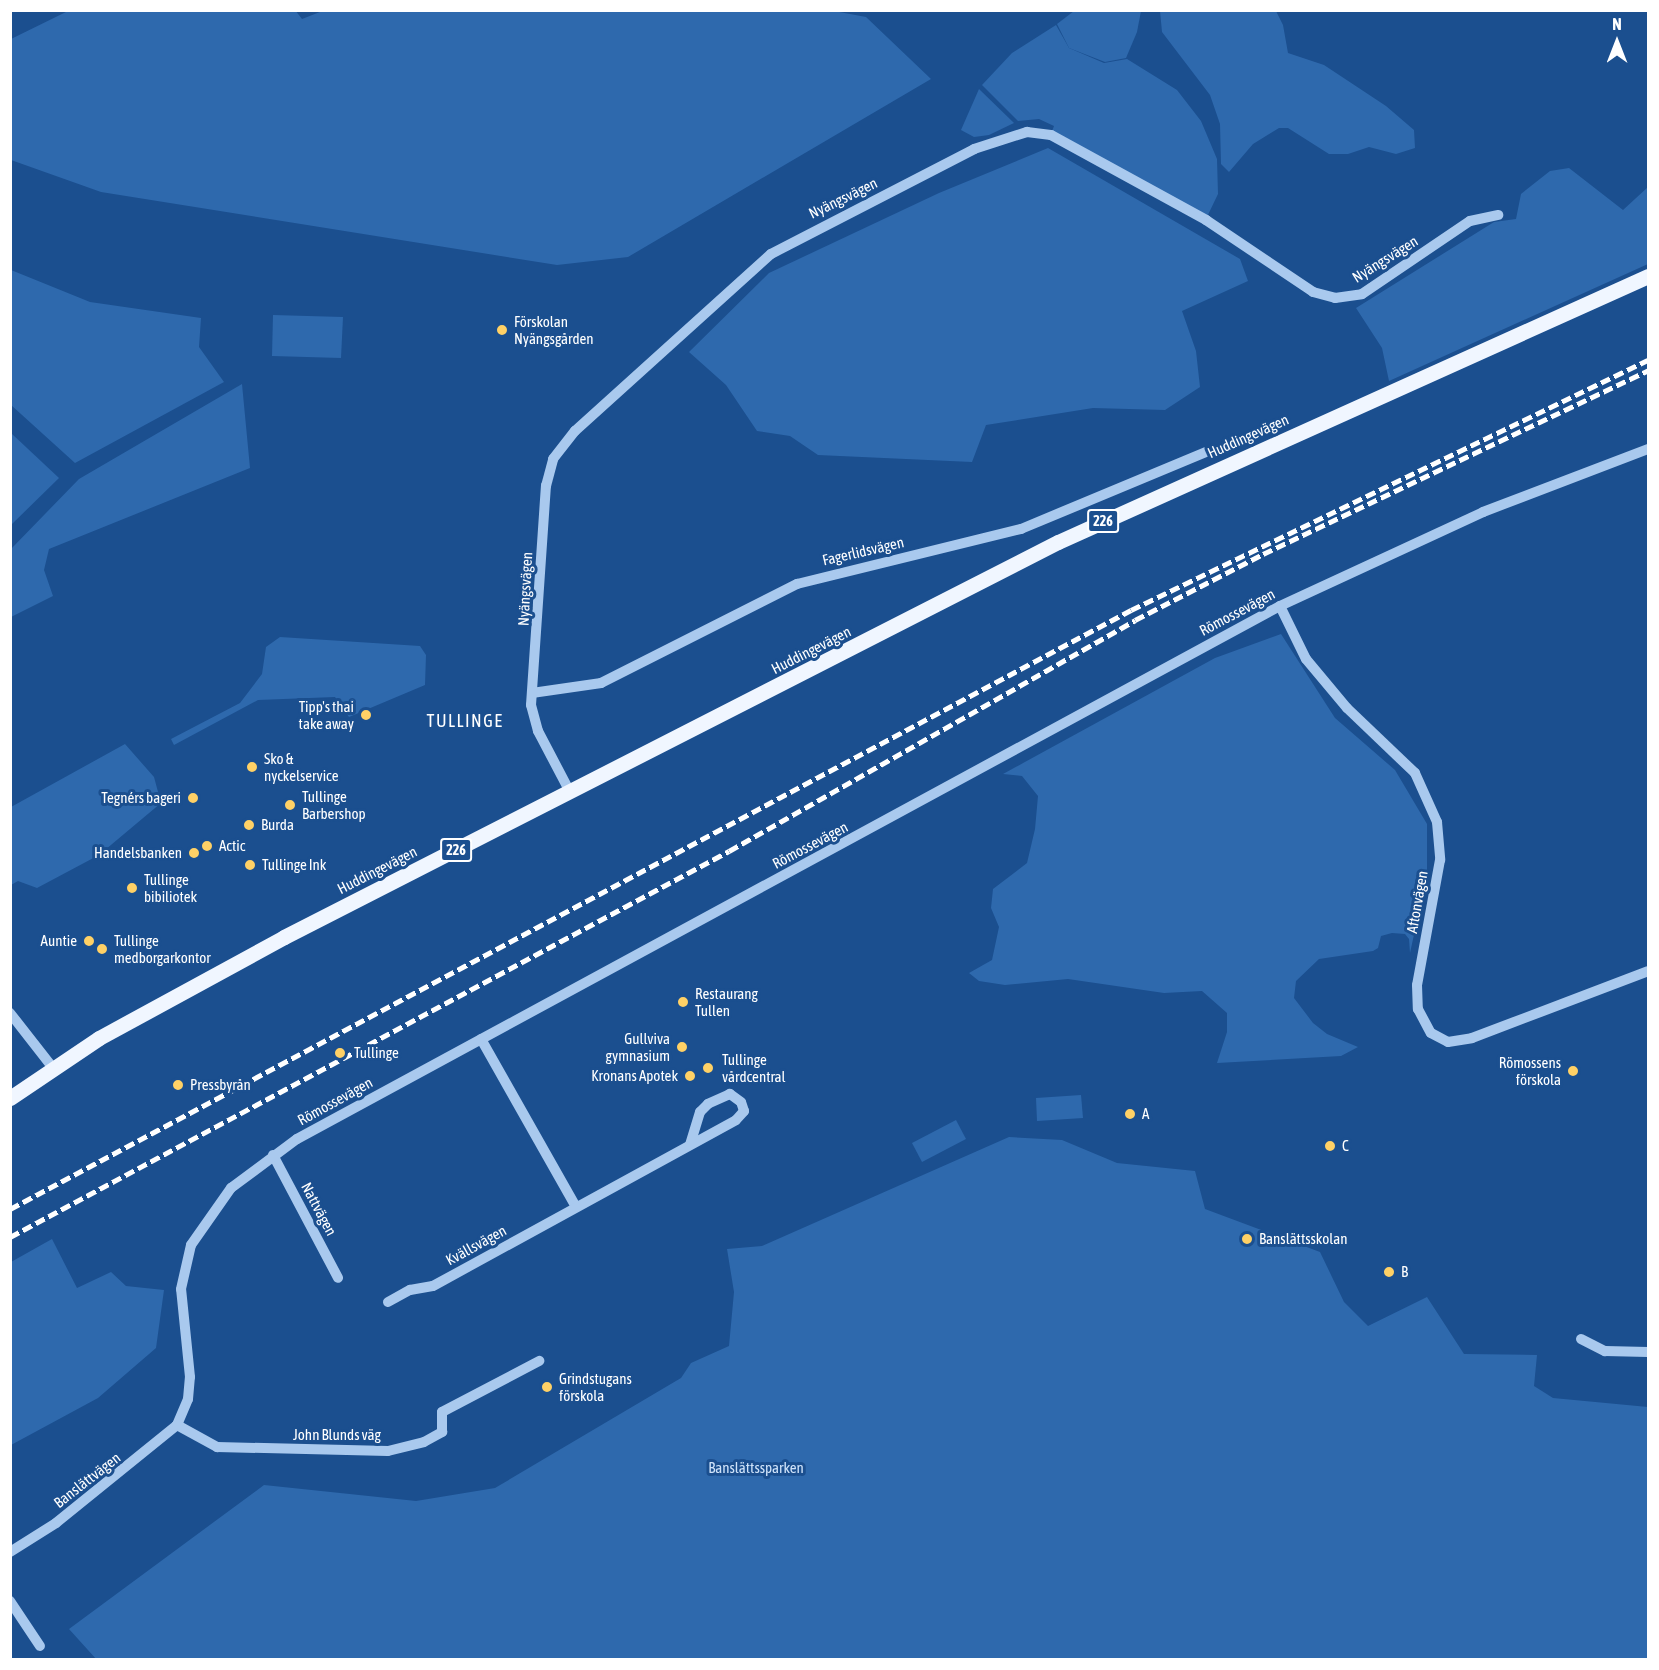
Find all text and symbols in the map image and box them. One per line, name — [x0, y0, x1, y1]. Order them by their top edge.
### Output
north arrow — [1587, 12, 1647, 72]
text: N — [1612, 15, 1622, 33]
street label: Nyängsvägen — [806, 174, 880, 222]
street label: Nyängsvägen — [1349, 232, 1421, 286]
place label: Förskolan Nyängsgården — [514, 312, 594, 347]
marker: Förskolan Nyängsgården — [495, 323, 509, 337]
street label: Huddingevägen — [1205, 410, 1291, 462]
road number: 226 — [1086, 510, 1120, 532]
street label: Fagerlidsvägen — [820, 533, 906, 569]
street label: Nyängsvägen — [514, 552, 536, 626]
street label: Römossevägen — [1196, 585, 1278, 639]
street label: Huddingevägen — [768, 622, 854, 678]
place label: Tipp's thai take away — [299, 697, 354, 732]
marker: Tipp's thai take away — [359, 708, 373, 722]
district label: TULLINGE — [427, 710, 503, 732]
place label: Sko & nyckelservice — [264, 749, 338, 784]
marker: Sko & nyckelservice — [245, 760, 259, 774]
place label: Tullinge Barbershop — [302, 787, 366, 822]
place label: Tegnérs bageri — [101, 789, 181, 807]
marker: Tegnérs bageri — [186, 791, 200, 805]
marker: Tullinge Barbershop — [283, 798, 297, 812]
place label: Burda — [261, 816, 294, 834]
marker: Burda — [242, 818, 256, 832]
street label: Römossevägen — [769, 818, 851, 872]
place label: Actic — [219, 837, 245, 855]
marker: Actic — [200, 839, 214, 853]
road number: 226 — [440, 839, 472, 861]
street label: Huddingevägen — [334, 842, 420, 898]
place label: Handelsbanken — [94, 844, 182, 862]
marker: Handelsbanken — [187, 846, 201, 860]
place label: Tullinge Ink — [262, 856, 326, 874]
marker: Tullinge Ink — [243, 858, 257, 872]
street label: Aftonvägen — [1403, 869, 1431, 935]
place label: Tullinge bibiliotek — [144, 870, 197, 905]
marker: Tullinge bibiliotek — [125, 881, 139, 895]
place label: Tullinge medborgarkontor — [114, 931, 211, 966]
place label: Auntie — [41, 932, 77, 950]
marker: Auntie — [82, 934, 96, 948]
marker: Tullinge medborgarkontor — [95, 942, 109, 956]
place label: Restaurang Tullen — [695, 984, 758, 1019]
marker: Restaurang Tullen — [676, 995, 690, 1009]
place label: Gullviva gymnasium — [606, 1029, 670, 1064]
marker: Gullviva gymnasium — [675, 1040, 689, 1054]
marker: Tullinge — [331, 1044, 349, 1062]
place label: Tullinge — [354, 1044, 399, 1062]
place label: Tullinge vårdcentral — [722, 1050, 786, 1085]
place label: Römossens förskola — [1499, 1053, 1561, 1088]
marker: Tullinge vårdcentral — [699, 1059, 717, 1077]
marker: Römossens förskola — [1566, 1064, 1580, 1078]
place label: Kronans Apotek — [591, 1067, 678, 1085]
marker: Kronans Apotek — [683, 1069, 697, 1083]
street label: Römossevägen — [294, 1073, 376, 1129]
place label: Pressbyrån — [190, 1076, 251, 1094]
marker: Pressbyrån — [171, 1078, 185, 1092]
place label: A — [1142, 1105, 1149, 1123]
marker: A — [1123, 1107, 1137, 1121]
place label: C — [1342, 1137, 1349, 1155]
marker: C — [1323, 1139, 1337, 1153]
street label: Nattvägen — [298, 1179, 340, 1239]
street label: Kvällsvägen — [443, 1221, 509, 1269]
place label: Banslättsskolan — [1259, 1230, 1347, 1248]
marker: Banslättsskolan — [1240, 1232, 1254, 1246]
place label: B — [1401, 1263, 1408, 1281]
marker: B — [1382, 1265, 1396, 1279]
place label: Grindstugans förskola — [559, 1369, 632, 1404]
marker: Grindstugans förskola — [540, 1380, 554, 1394]
street label: John Blunds väg — [293, 1426, 381, 1444]
street label: Banslättvägen — [50, 1448, 124, 1512]
park label: Banslättssparken — [708, 1459, 804, 1477]

